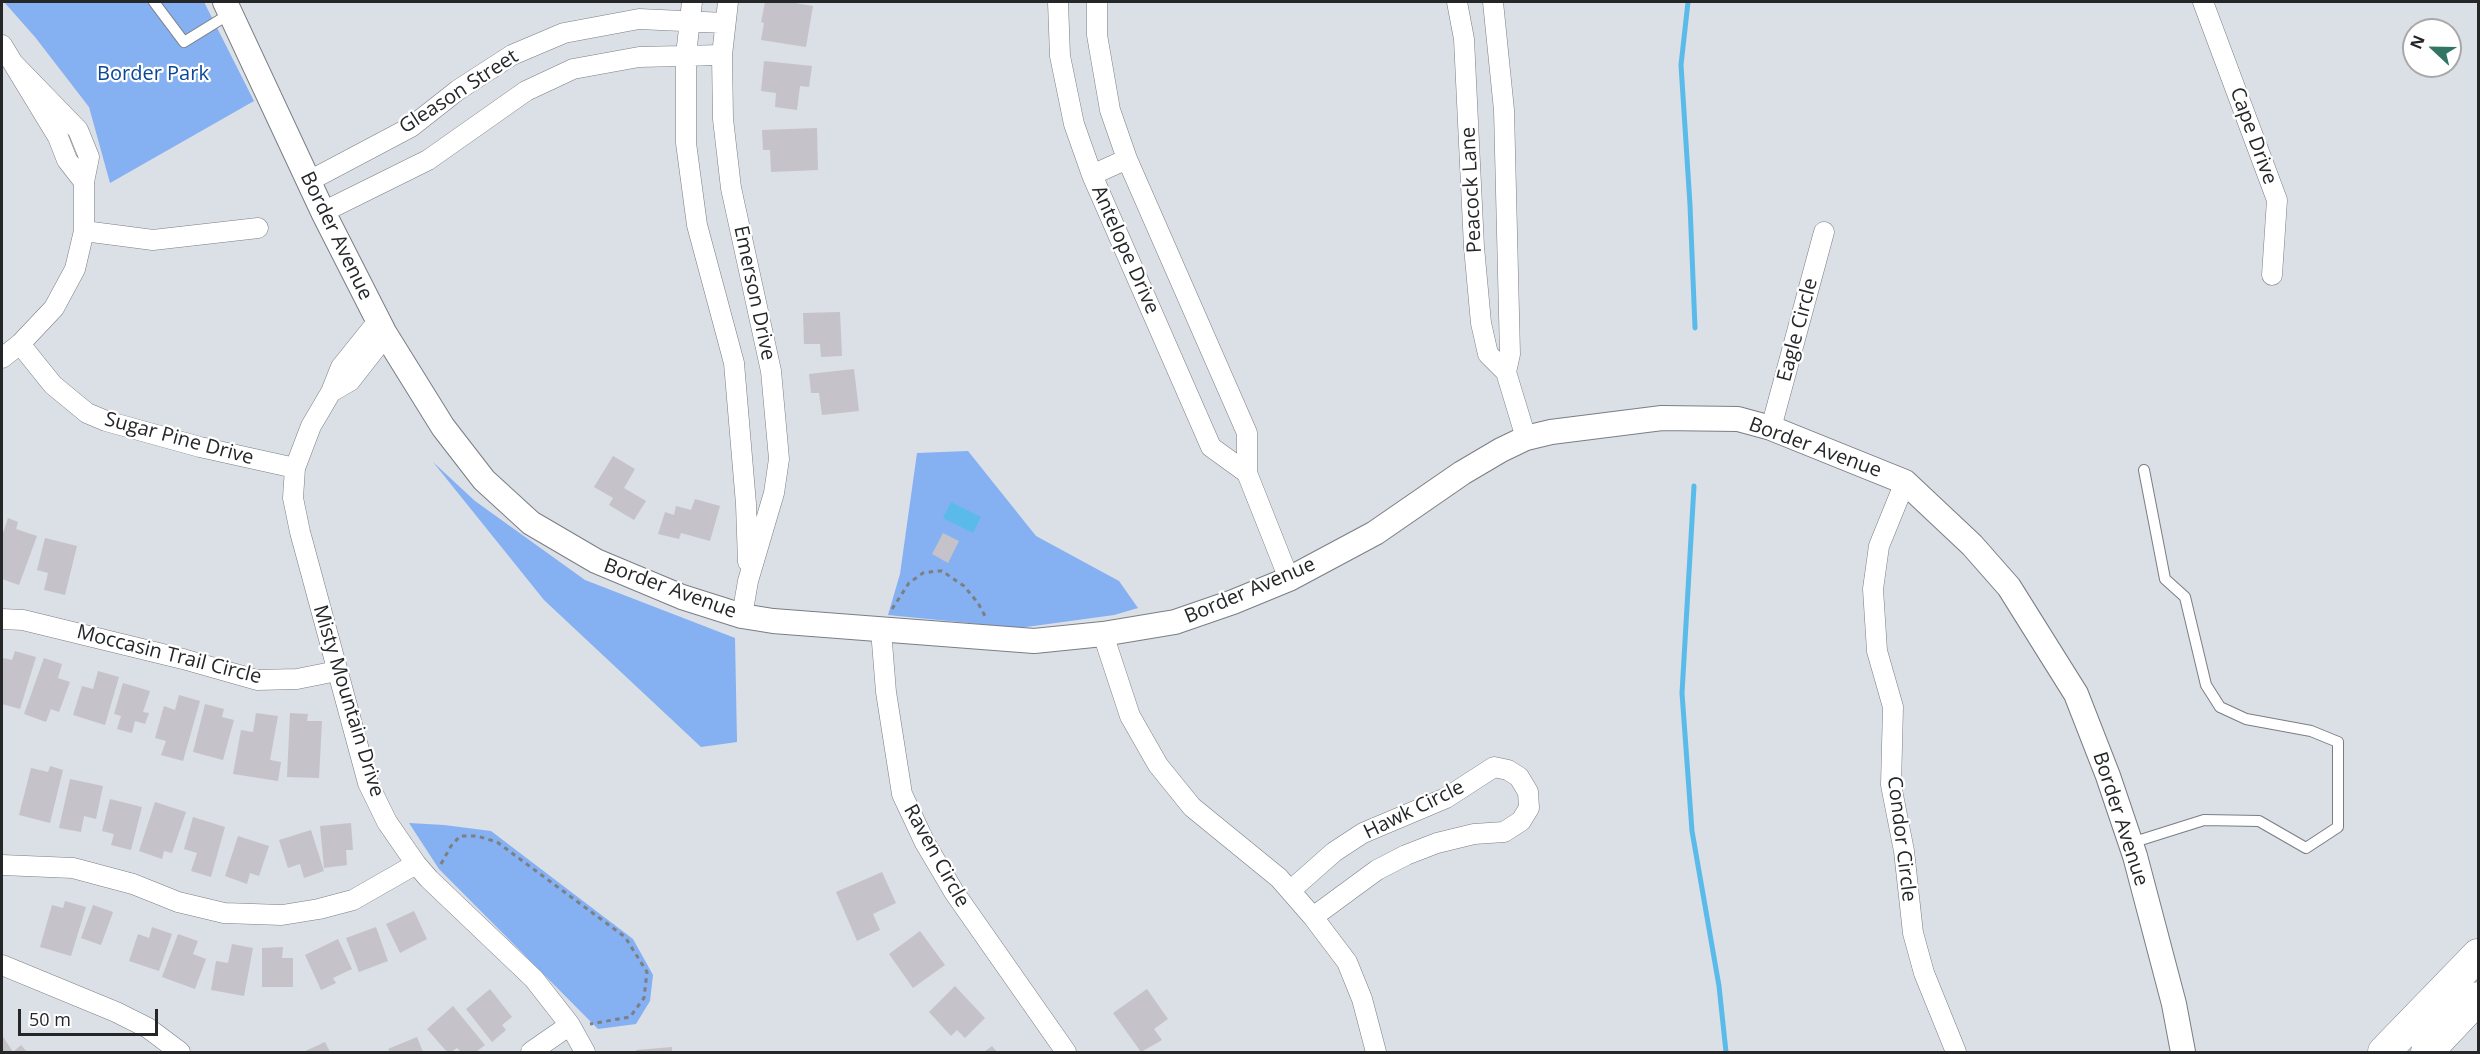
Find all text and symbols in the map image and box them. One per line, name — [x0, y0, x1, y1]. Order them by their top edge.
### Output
north arrow — [2402, 18, 2462, 78]
text: N — [2405, 32, 2430, 52]
street label: Gleason Street — [395, 45, 523, 139]
park label: Border Park — [97, 62, 209, 86]
street label: Cape Drive — [2224, 84, 2282, 188]
street label: Peacock Lane — [1457, 126, 1487, 254]
street label: Border Avenue — [295, 168, 377, 304]
street label: Antelope Drive — [1086, 182, 1164, 318]
street label: Emerson Drive — [728, 223, 780, 363]
street label: Eagle Circle — [1773, 276, 1823, 384]
street label: Sugar Pine Drive — [102, 408, 256, 470]
street label: Border Avenue — [1745, 413, 1885, 483]
street label: Border Avenue — [1181, 553, 1319, 629]
street label: Border Avenue — [600, 554, 740, 624]
street label: Misty Mountain Drive — [307, 602, 389, 800]
street label: Moccasin Trail Circle — [74, 620, 264, 690]
street label: Border Avenue — [2087, 749, 2153, 889]
street label: Hawk Circle — [1360, 775, 1468, 845]
street label: Condor Circle — [1881, 775, 1921, 903]
street label: Raven Circle — [898, 800, 974, 912]
scale bar — [21, 997, 160, 1035]
text: 50 m — [29, 1007, 71, 1031]

